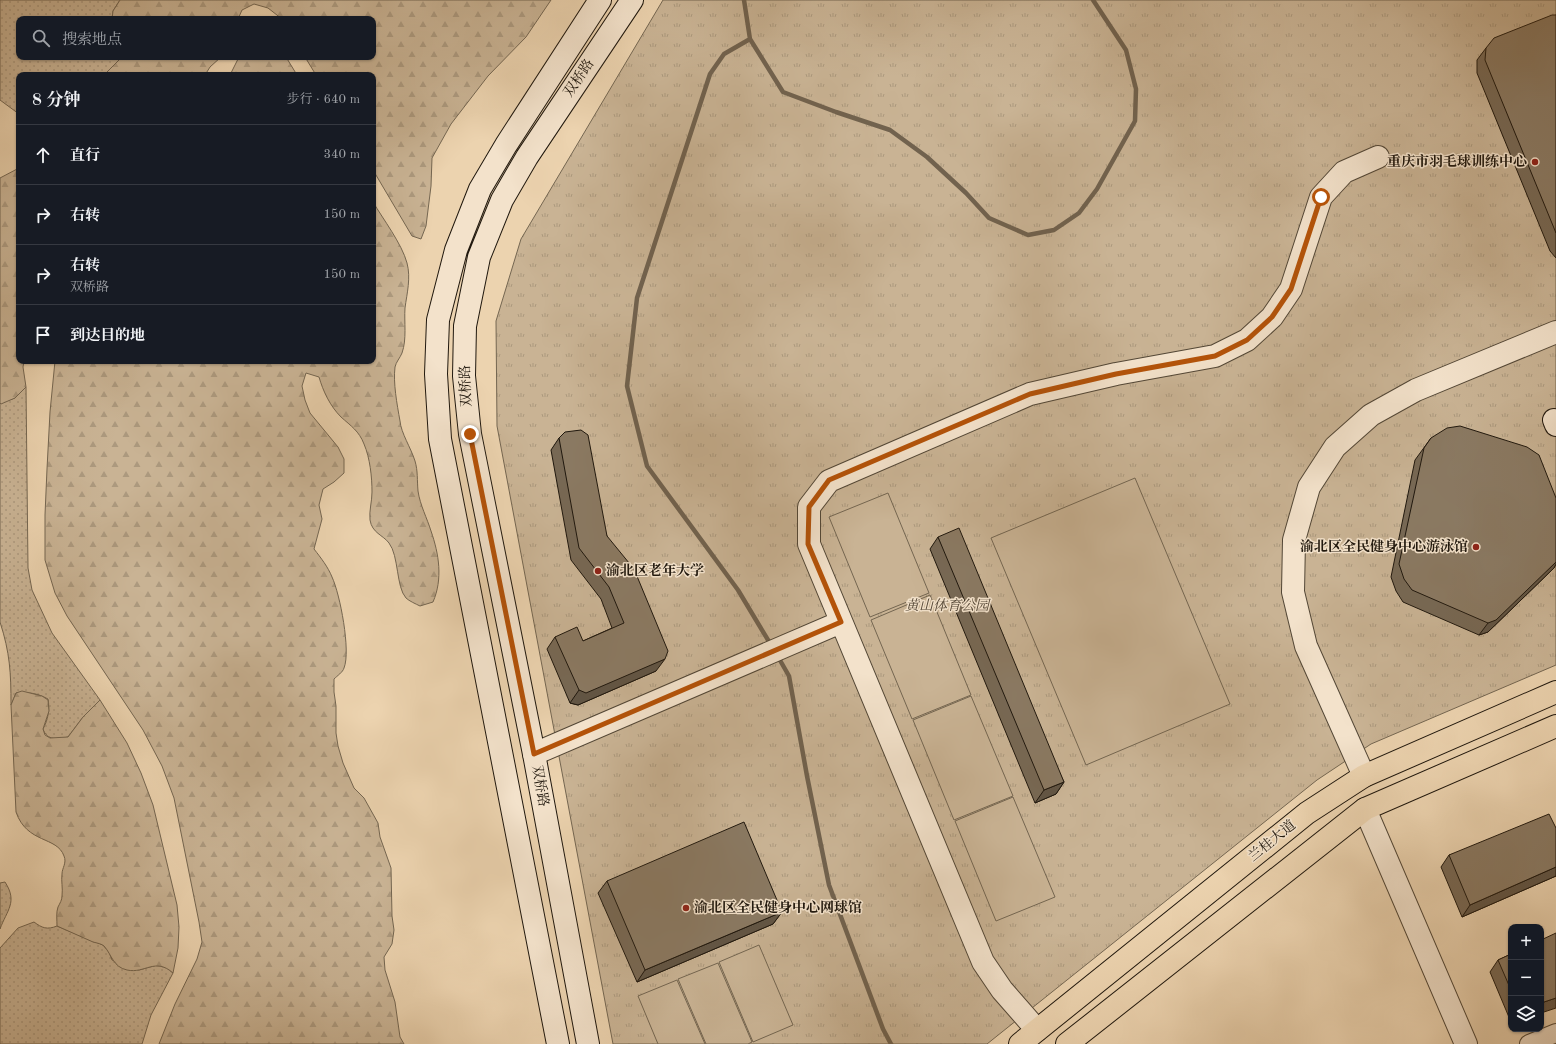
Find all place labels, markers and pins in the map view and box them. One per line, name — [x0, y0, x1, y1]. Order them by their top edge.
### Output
place label: 重庆市羽毛球训练中心 — [1387, 153, 1527, 169]
marker: 重庆市羽毛球训练中心 — [1530, 157, 1540, 167]
place label: 渝北区全民健身中心游泳馆 — [1300, 538, 1468, 554]
marker: 渝北区全民健身中心游泳馆 — [1471, 542, 1481, 552]
place label: 渝北区老年大学 — [606, 562, 704, 578]
marker: 渝北区老年大学 — [593, 566, 603, 576]
place label: 渝北区全民健身中心网球馆 — [694, 899, 862, 915]
marker: 渝北区全民健身中心网球馆 — [681, 903, 691, 913]

